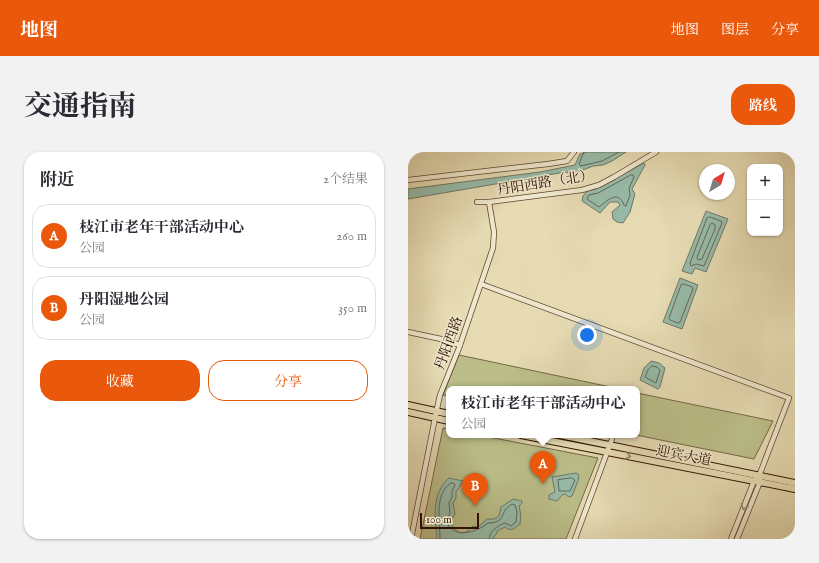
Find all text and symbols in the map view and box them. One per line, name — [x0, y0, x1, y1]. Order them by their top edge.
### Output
text: 地图 — [20, 19, 58, 43]
text: 地图 — [671, 21, 699, 39]
text: 图层 — [721, 21, 749, 39]
text: 分享 — [771, 21, 799, 39]
button: 路线 — [731, 84, 795, 125]
text: 交通指南 — [24, 90, 136, 125]
north arrow — [699, 164, 735, 200]
map controls — [747, 164, 783, 236]
button: + — [747, 164, 783, 200]
street label: 丹阳西路（北） — [495, 166, 595, 200]
text: 附近 — [40, 170, 74, 191]
text: 2个结果 — [323, 171, 368, 188]
button: − — [747, 200, 783, 236]
text: 枝江市老年干部活动中心 — [79, 218, 244, 237]
text: A — [50, 228, 58, 245]
text: 260 m — [336, 228, 367, 245]
text: 公园 — [79, 240, 105, 257]
text: 丹阳湿地公园 — [79, 290, 169, 309]
text: B — [50, 300, 58, 317]
text: 350 m — [338, 300, 367, 317]
text: 公园 — [79, 312, 105, 329]
street label: 丹阳西路 — [431, 314, 467, 373]
your location — [577, 325, 597, 345]
button: 收藏 — [40, 360, 200, 401]
button: 分享 — [208, 360, 368, 401]
popup — [446, 386, 640, 438]
text: 枝江市老年干部活动中心 — [460, 394, 626, 413]
text: 公园 — [460, 416, 487, 433]
street label: 迎宾大道 — [655, 442, 713, 470]
pin: A — [530, 451, 556, 484]
one-way arrow — [625, 451, 632, 459]
pin: B — [462, 473, 488, 506]
one-way arrow — [741, 502, 749, 510]
scale bar — [420, 511, 479, 530]
text: 100 m — [426, 513, 452, 527]

